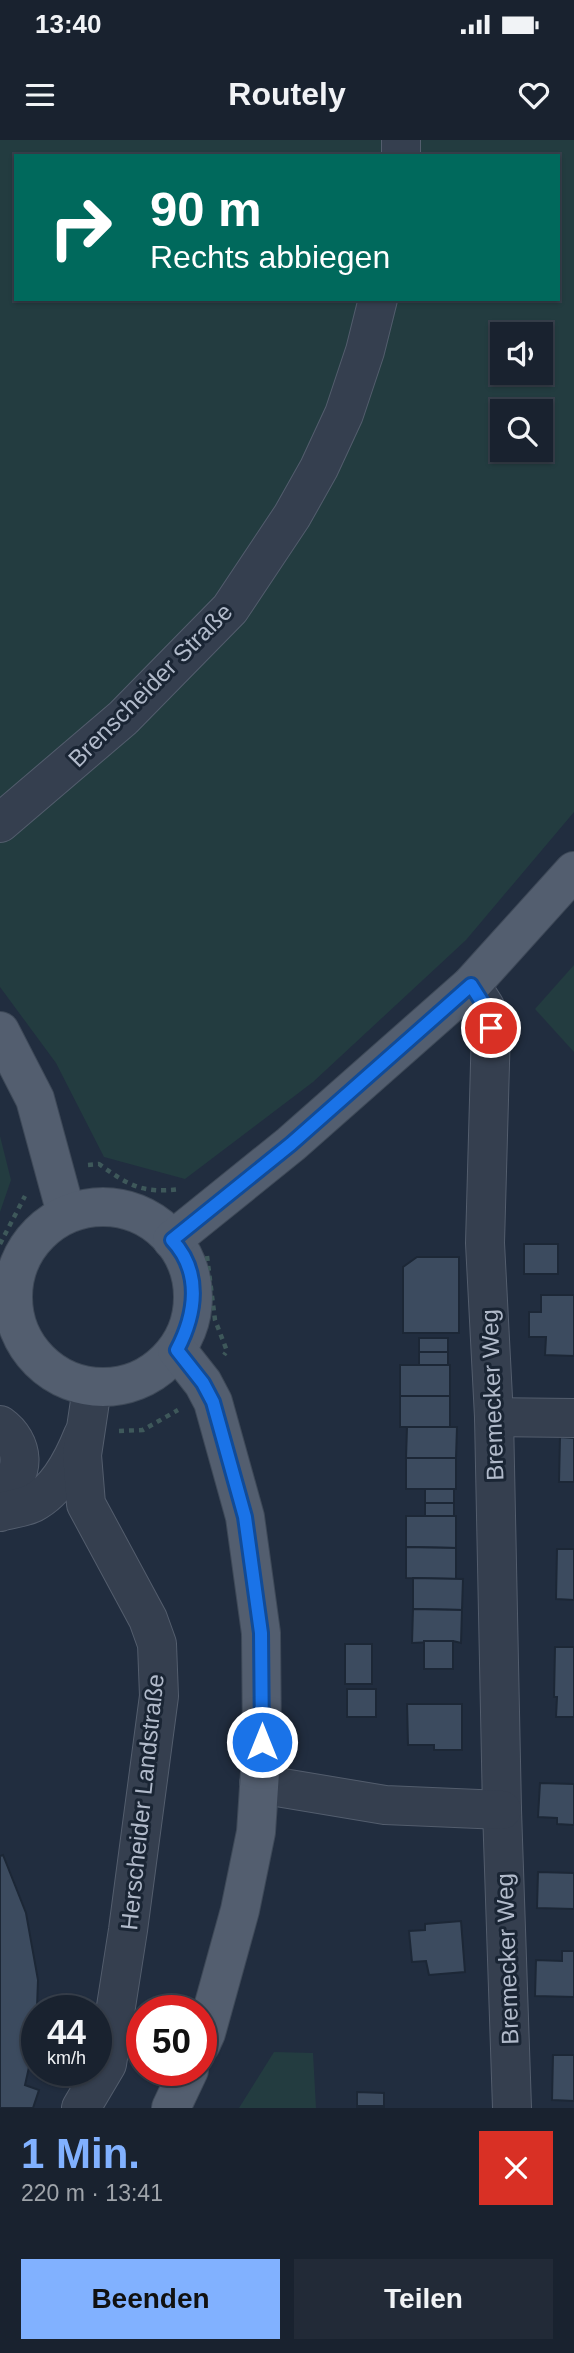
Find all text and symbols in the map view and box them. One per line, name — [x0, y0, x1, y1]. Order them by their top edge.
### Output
text: 13:40 — [35, 9, 102, 39]
icon: menu — [21, 76, 59, 114]
text: Routely — [228, 76, 346, 112]
icon: heart — [515, 76, 553, 114]
icon: right — [35, 182, 126, 273]
text: 90 m — [150, 182, 262, 236]
text: Rechts abbiegen — [150, 239, 390, 275]
map controls — [490, 322, 553, 462]
button: sound — [490, 322, 553, 385]
button: search — [490, 399, 553, 462]
street label: Brenscheider Straße — [63, 598, 237, 772]
pin — [461, 998, 521, 1058]
icon: arrive — [472, 1009, 510, 1047]
street label: Bremecker Weg — [476, 1309, 508, 1481]
street label: Herscheider Landstraße — [115, 1673, 169, 1931]
position arrow — [225, 1705, 299, 1779]
street label: Bremecker Weg — [491, 1873, 523, 2045]
speed limit sign: 50 — [126, 1995, 217, 2086]
text: 44 — [47, 2012, 86, 2051]
text: km/h — [47, 2048, 86, 2068]
text: 1 Min. — [21, 2130, 140, 2177]
button: close — [479, 2131, 553, 2205]
text: 220 m · 13:41 — [21, 2180, 163, 2206]
button: Beenden — [21, 2259, 280, 2339]
button: Teilen — [294, 2259, 553, 2339]

